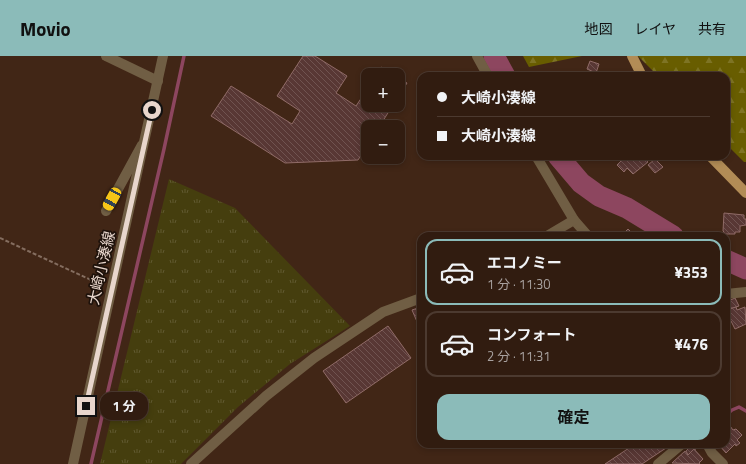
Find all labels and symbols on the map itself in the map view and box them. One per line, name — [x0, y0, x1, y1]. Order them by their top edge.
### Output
route start — [143, 101, 161, 119]
car — [101, 186, 123, 212]
street label: 大崎小湊線 — [81, 229, 121, 307]
callout: 1 分 — [100, 392, 148, 420]
route end — [77, 397, 95, 415]

